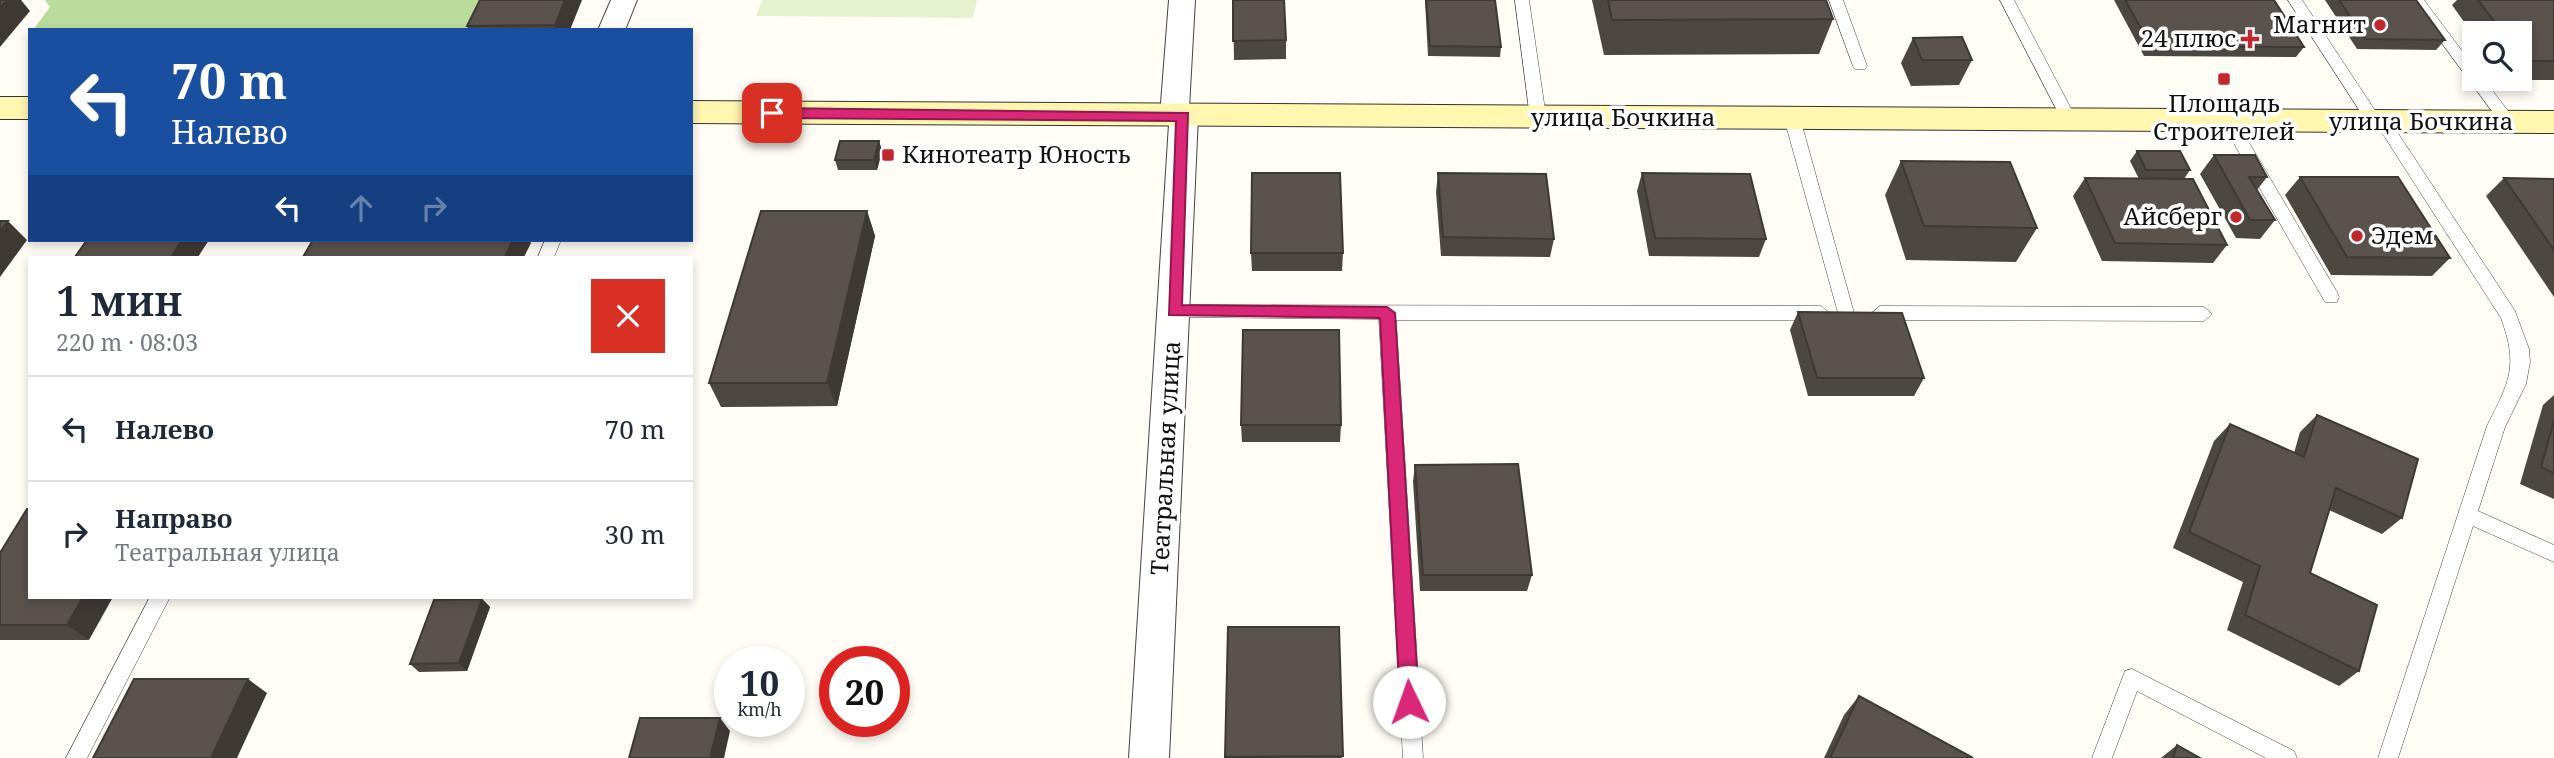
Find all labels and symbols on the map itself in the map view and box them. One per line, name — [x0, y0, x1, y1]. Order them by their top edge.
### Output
place label: Магнит — [2273, 7, 2366, 40]
marker: Магнит — [2372, 17, 2388, 33]
place label: 24 плюс — [2141, 21, 2236, 54]
marker: 24 плюс — [2242, 31, 2258, 47]
marker: Площадь Строителей — [2216, 71, 2232, 87]
pin — [742, 83, 802, 143]
place label: Площадь Строителей — [2153, 86, 2295, 147]
street label: улица Бочкина — [1531, 100, 1715, 133]
street label: улица Бочкина — [2329, 104, 2513, 137]
place label: Кинотеатр Юность — [902, 137, 1130, 170]
marker: Кинотеатр Юность — [880, 147, 896, 163]
place label: Айсберг — [2124, 199, 2222, 232]
marker: Айсберг — [2228, 209, 2244, 225]
place label: Эдем — [2371, 218, 2434, 251]
marker: Эдем — [2349, 228, 2365, 244]
street label: Театральная улица — [1142, 340, 1187, 576]
speed limit sign: 20 — [819, 646, 910, 737]
position arrow — [1372, 665, 1446, 739]

